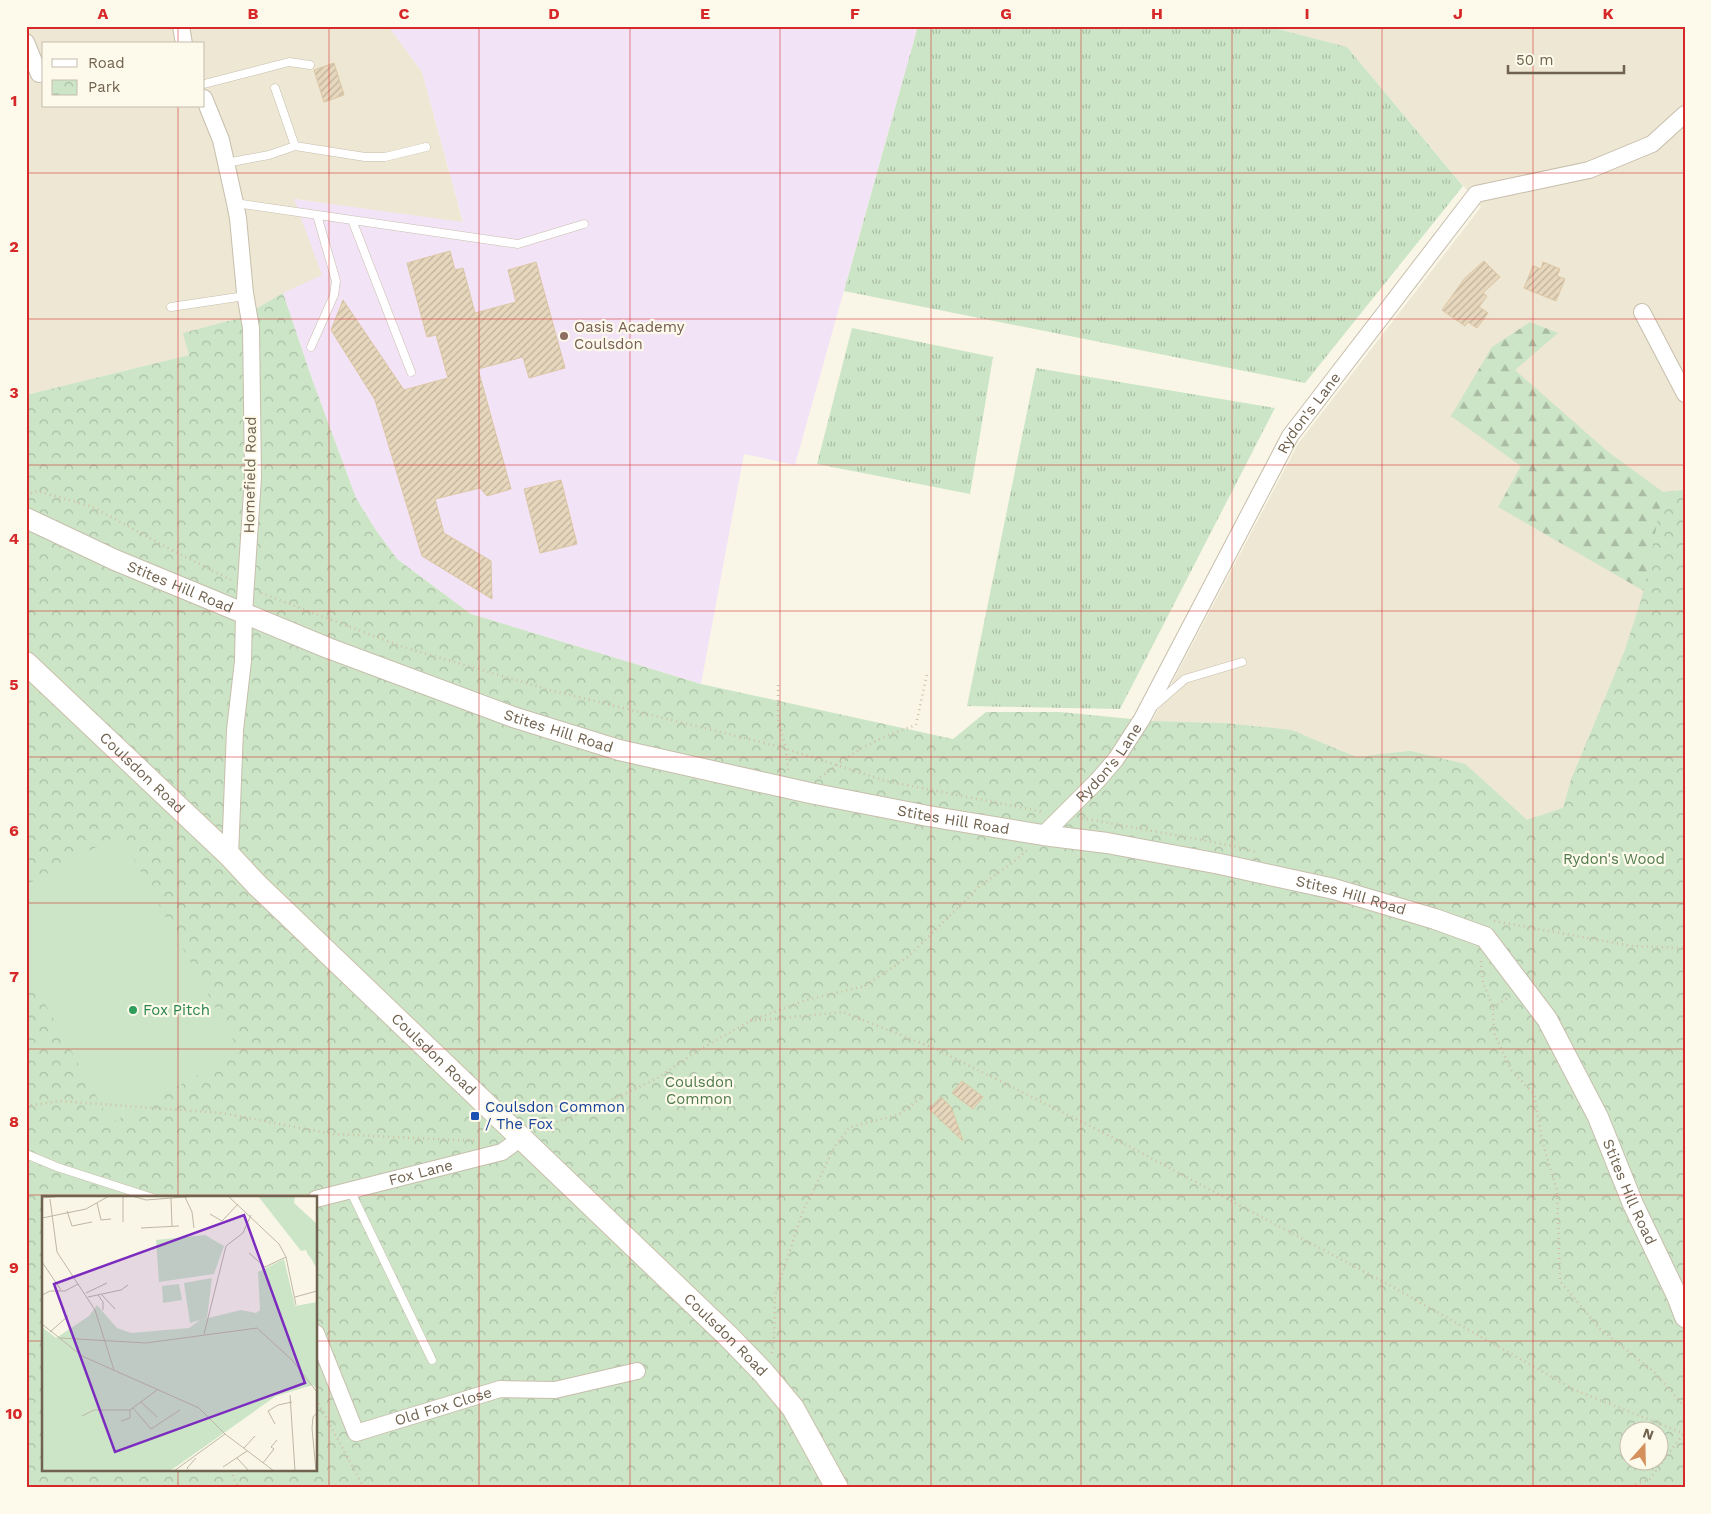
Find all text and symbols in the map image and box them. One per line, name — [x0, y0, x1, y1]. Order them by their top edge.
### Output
text: A — [98, 4, 109, 23]
text: B — [248, 4, 259, 23]
text: C — [399, 4, 410, 23]
text: D — [548, 4, 560, 23]
text: E — [700, 4, 710, 23]
text: F — [850, 4, 860, 23]
text: G — [1000, 4, 1012, 23]
text: H — [1151, 4, 1163, 23]
text: I — [1304, 4, 1310, 23]
text: J — [1453, 4, 1463, 23]
text: K — [1602, 4, 1614, 23]
legend — [42, 42, 205, 108]
scale bar — [1508, 42, 1625, 74]
text: 50 m — [1516, 51, 1553, 69]
text: Road — [88, 54, 125, 72]
text: Park — [88, 78, 121, 96]
text: 1 — [11, 91, 17, 110]
text: 2 — [9, 237, 19, 256]
place label: Oasis Academy Coulsdon — [574, 318, 685, 353]
marker: Oasis Academy Coulsdon — [558, 330, 570, 342]
street label: Rydon's Lane — [1273, 369, 1344, 457]
text: 3 — [9, 383, 19, 402]
street label: Homefield Road — [240, 416, 260, 534]
text: 4 — [9, 529, 19, 548]
street label: Stites Hill Road — [124, 557, 236, 617]
text: 5 — [9, 675, 19, 694]
street label: Stites Hill Road — [501, 705, 615, 757]
street label: Rydon's Lane — [1072, 720, 1146, 806]
street label: Coulsdon Road — [96, 728, 189, 817]
street label: Stites Hill Road — [896, 801, 1011, 838]
text: 6 — [9, 821, 19, 840]
park label: Rydon's Wood — [1563, 850, 1665, 868]
street label: Stites Hill Road — [1294, 872, 1408, 919]
text: 7 — [9, 967, 19, 986]
place label: Fox Pitch — [143, 1001, 210, 1019]
marker: Fox Pitch — [127, 1004, 139, 1016]
street label: Coulsdon Road — [387, 1009, 480, 1099]
park label: Coulsdon Common — [665, 1073, 733, 1108]
place label: Coulsdon Common / The Fox — [485, 1098, 625, 1133]
marker: Coulsdon Common / The Fox — [469, 1110, 481, 1122]
text: 8 — [9, 1112, 19, 1131]
street label: Stites Hill Road — [1599, 1136, 1660, 1248]
street label: Fox Lane — [387, 1156, 455, 1189]
inset map — [42, 1196, 318, 1472]
text: 9 — [9, 1258, 19, 1277]
street label: Coulsdon Road — [680, 1289, 771, 1380]
street label: Old Fox Close — [393, 1383, 494, 1430]
text: 10 — [5, 1404, 23, 1423]
north arrow — [1618, 1422, 1668, 1472]
text: N — [1641, 1424, 1656, 1443]

